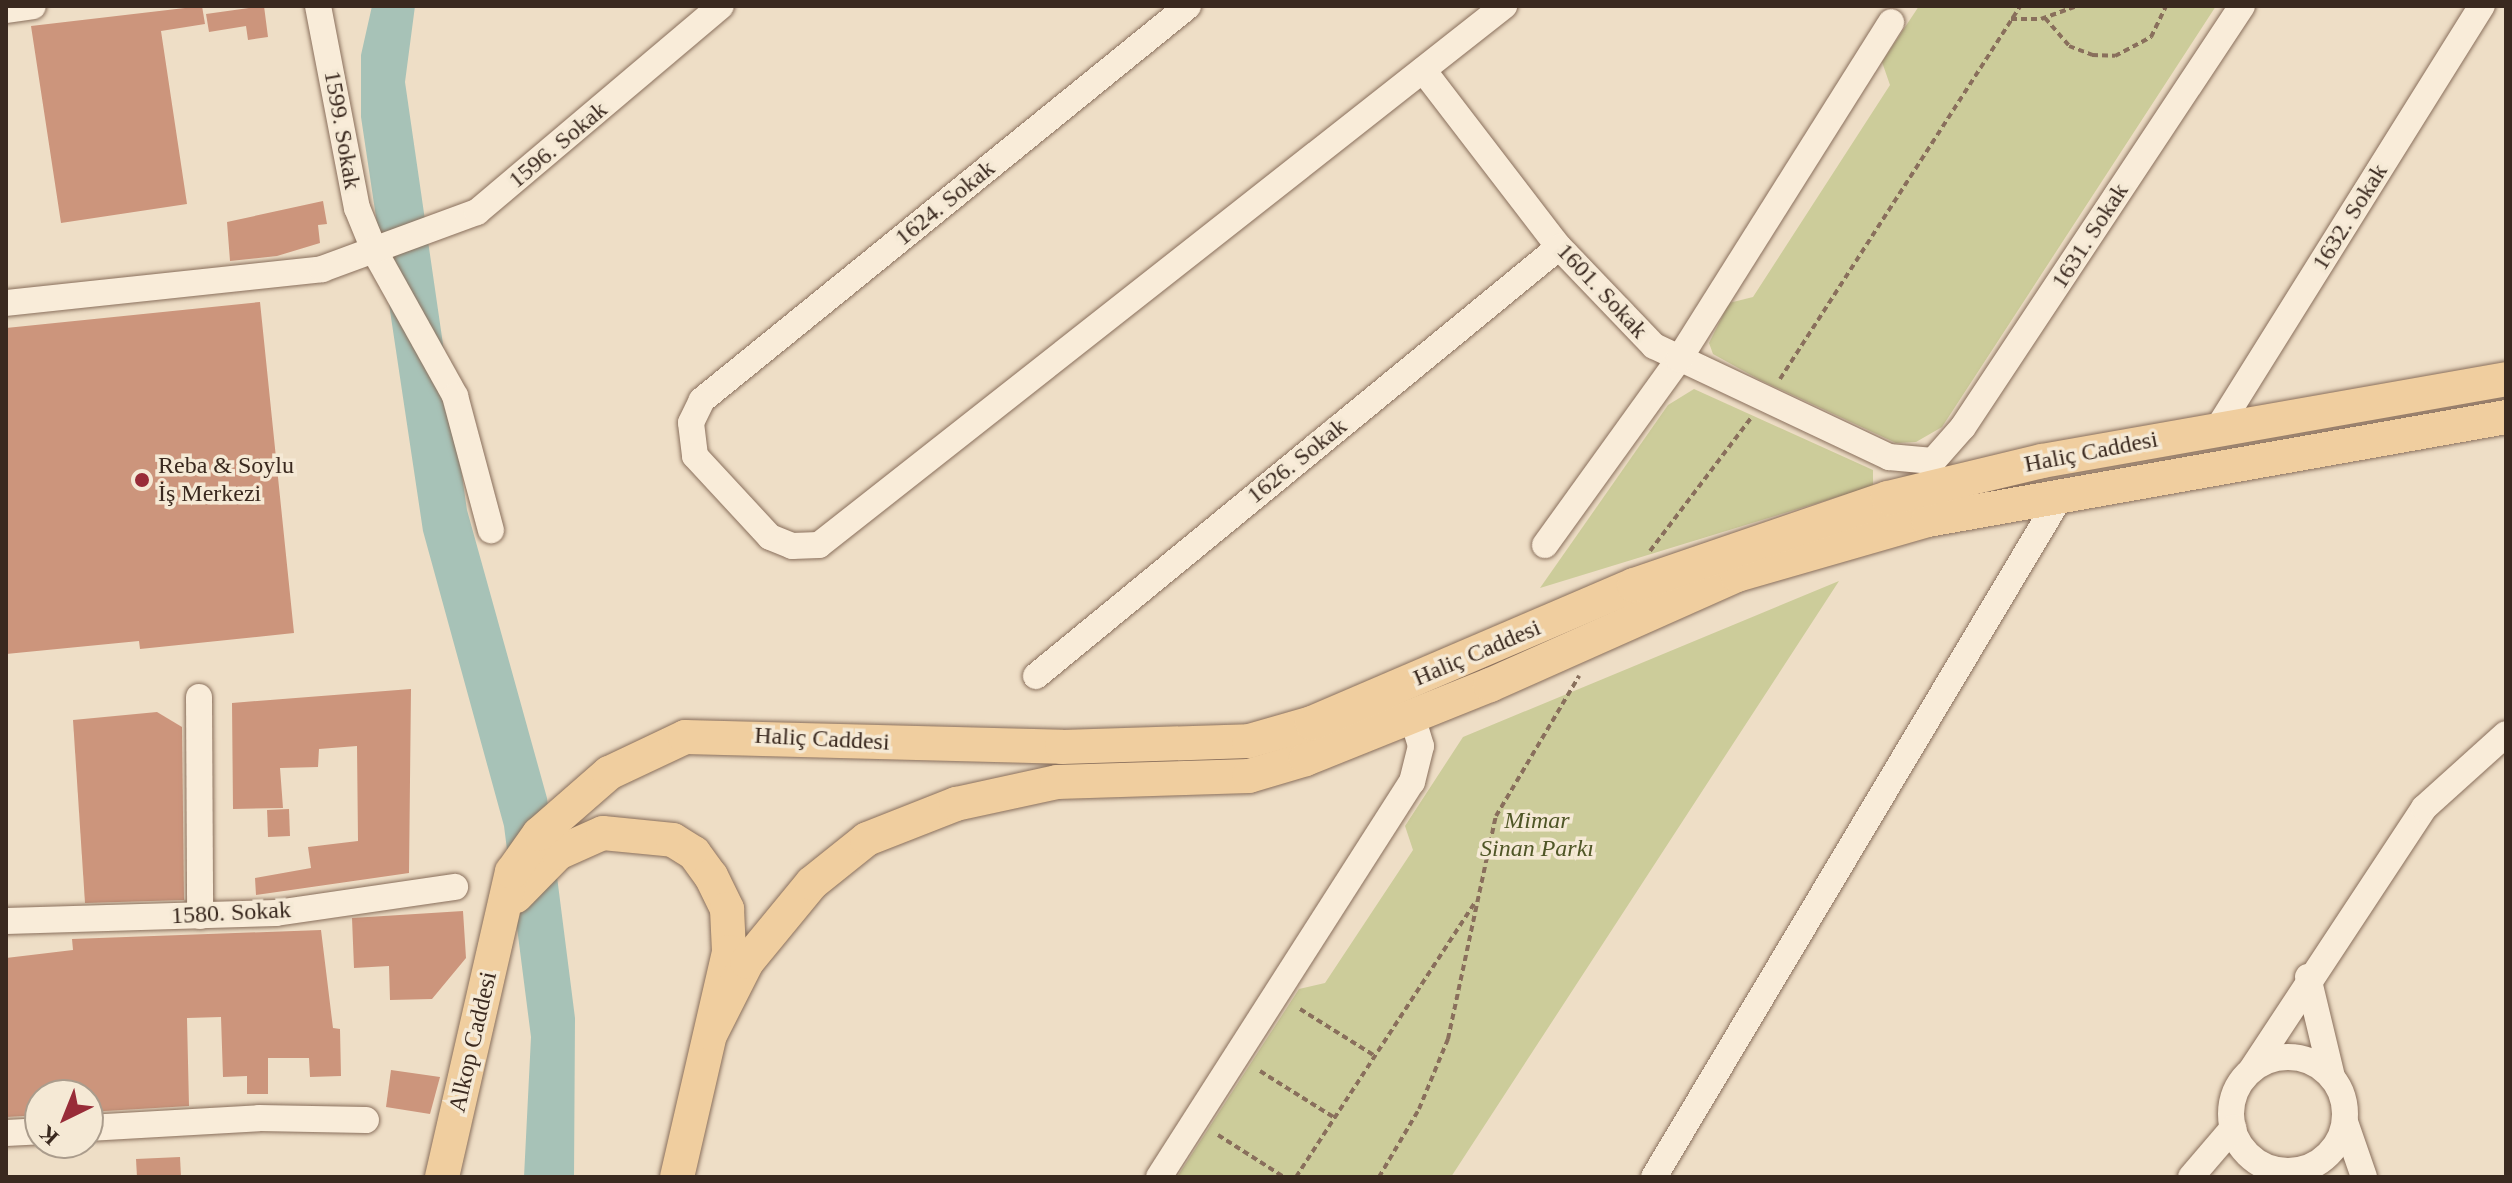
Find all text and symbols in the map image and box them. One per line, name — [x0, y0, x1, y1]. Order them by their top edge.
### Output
street label: 1599. Sokak — [317, 68, 367, 192]
street label: 1596. Sokak — [503, 95, 613, 195]
street label: 1624. Sokak — [889, 154, 1001, 252]
street label: 1632. Sokak — [2306, 158, 2394, 276]
street label: 1631. Sokak — [2045, 178, 2135, 294]
street label: 1601. Sokak — [1551, 237, 1653, 345]
street label: 1626. Sokak — [1241, 412, 1353, 510]
street label: Haliç Caddesi — [2022, 425, 2160, 479]
place label: Reba & Soylu İş Merkezi — [158, 452, 294, 508]
marker: Reba & Soylu İş Merkezi — [133, 471, 151, 489]
street label: Haliç Caddesi — [1409, 613, 1545, 693]
street label: Haliç Caddesi — [754, 721, 890, 757]
park label: Mimar Sinan Parkı — [1480, 807, 1594, 863]
street label: 1580. Sokak — [170, 895, 292, 931]
street label: Alkop Caddesi — [443, 969, 503, 1115]
north arrow — [24, 1079, 104, 1159]
text: K — [34, 1120, 63, 1150]

